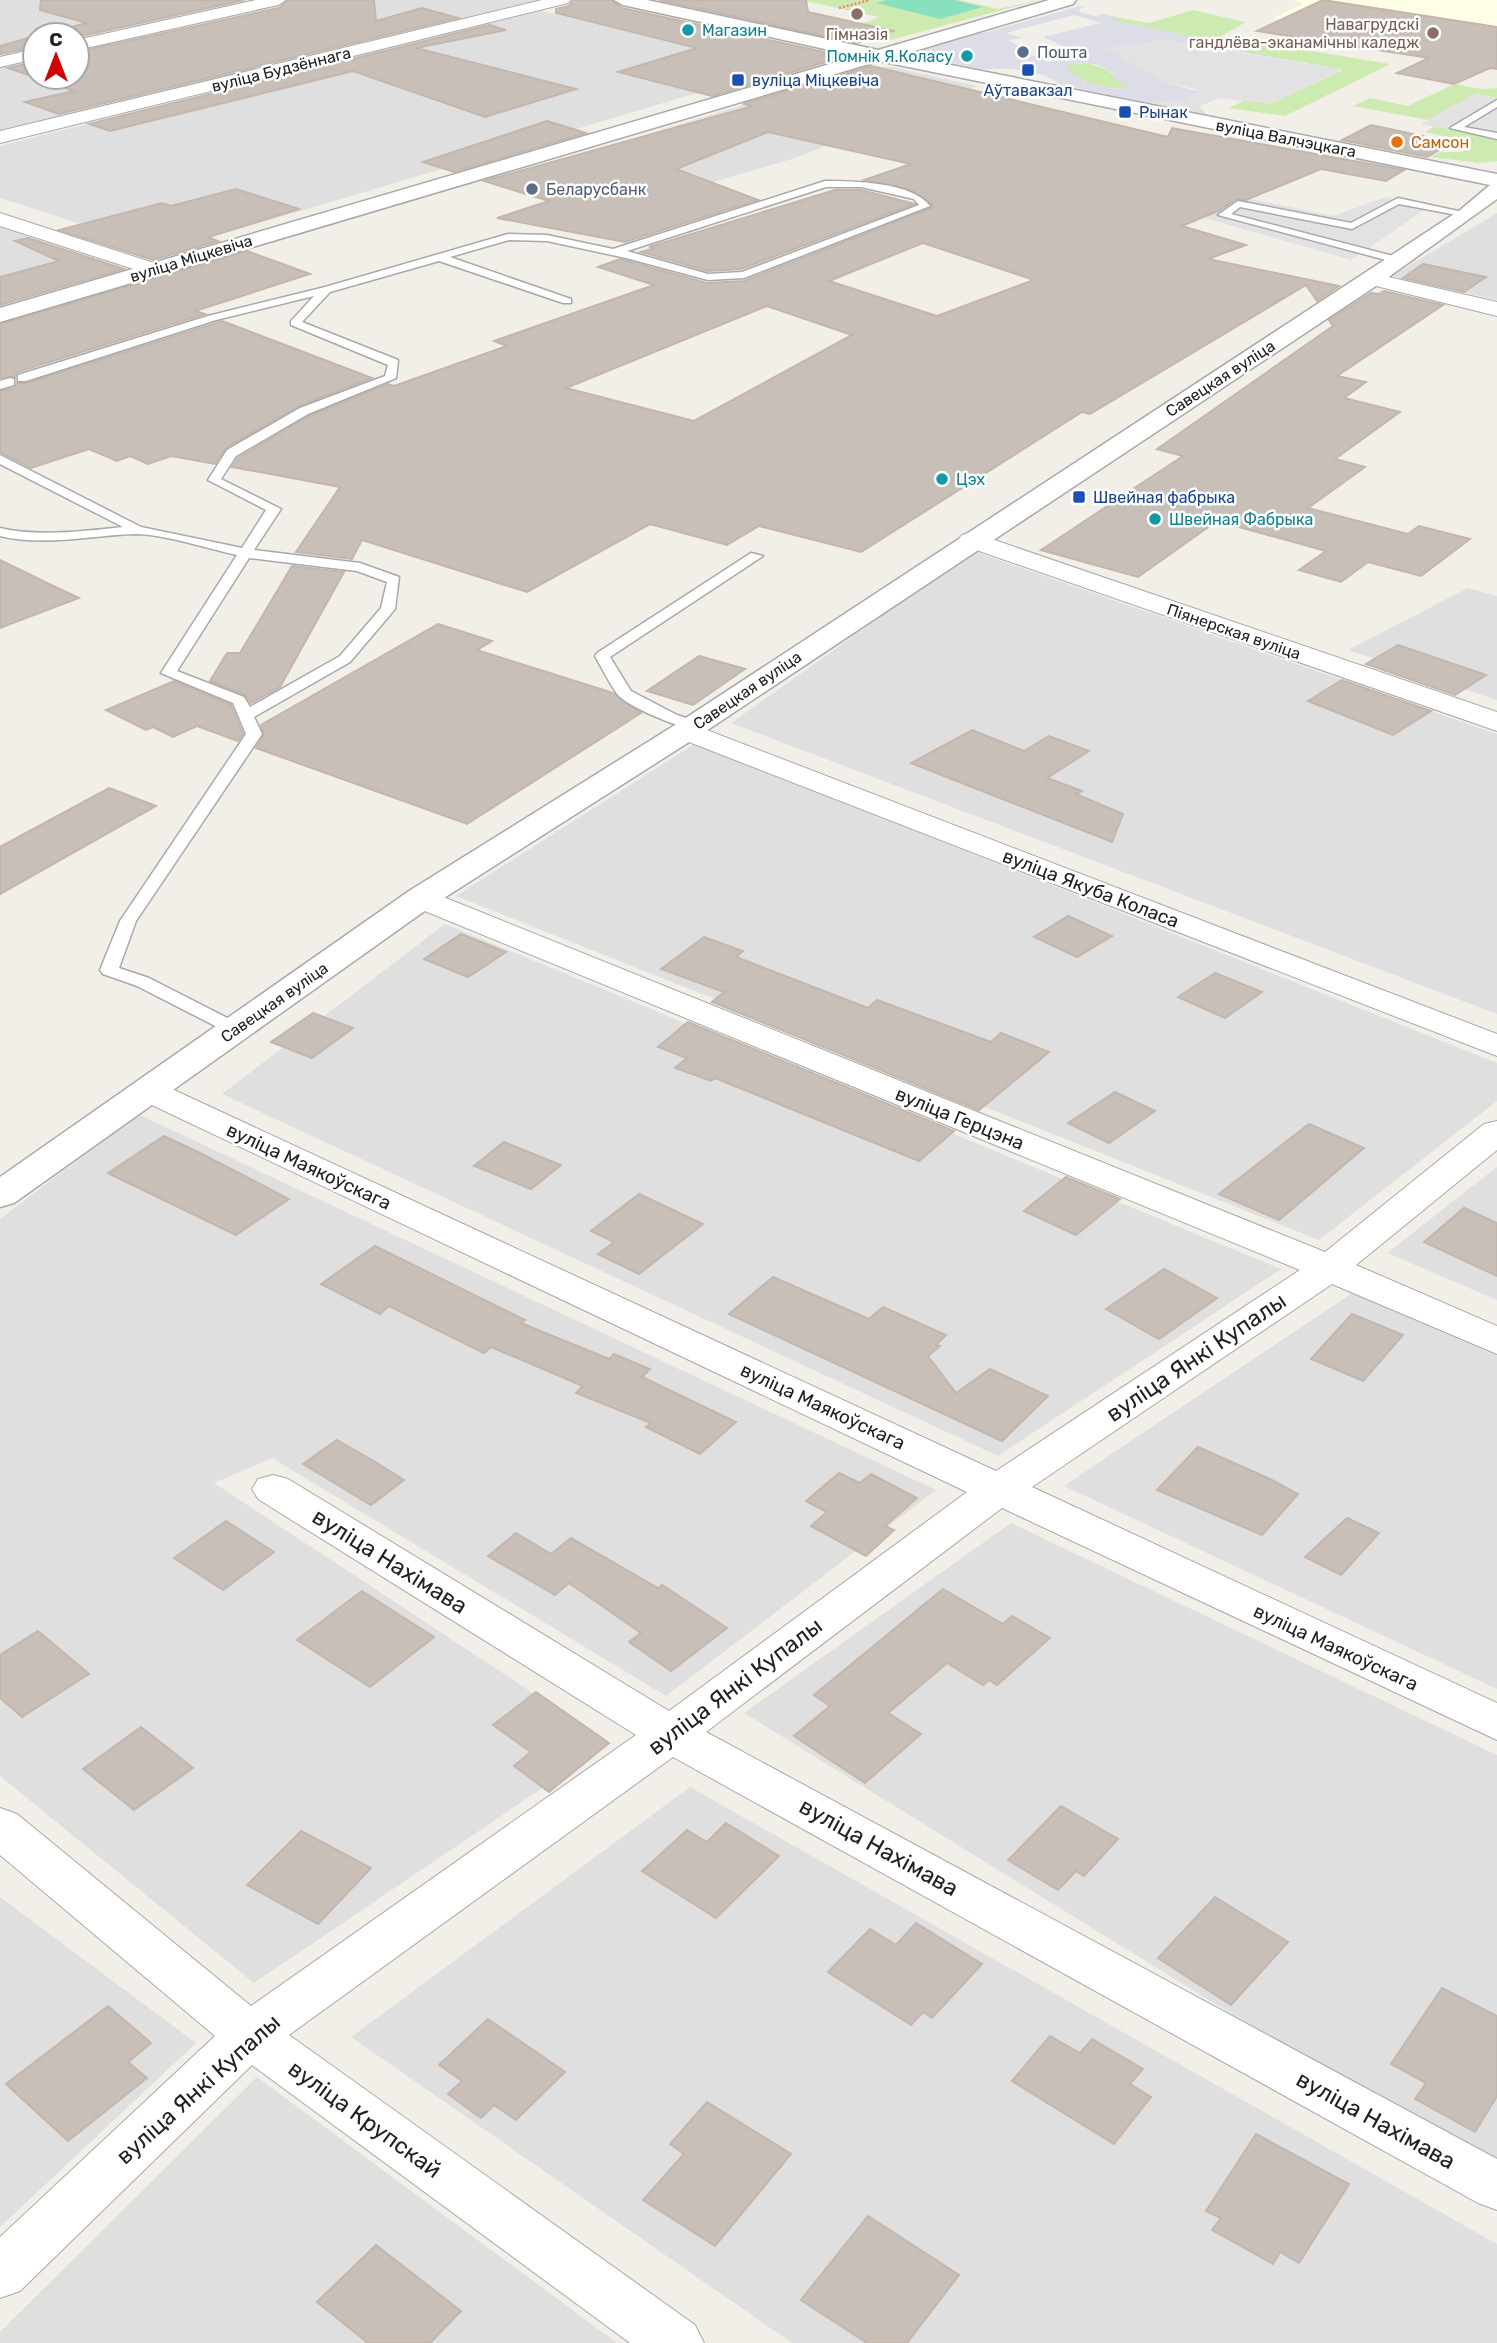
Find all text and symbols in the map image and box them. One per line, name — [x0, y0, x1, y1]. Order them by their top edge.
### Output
marker: Гімназія — [849, 6, 865, 22]
place label: Навагрудскі гандлёва-эканамічны каледж — [1189, 15, 1419, 52]
north arrow — [21, 21, 91, 91]
place label: Магазин — [702, 21, 767, 40]
marker: Магазин — [680, 22, 696, 38]
place label: Гімназія — [826, 25, 888, 44]
marker: Навагрудскі гандлёва-эканамічны каледж — [1425, 25, 1441, 41]
text: С — [49, 28, 63, 51]
street label: вуліца Будзённага — [210, 43, 353, 96]
place label: Пошта — [1037, 43, 1087, 62]
marker: Пошта — [1015, 44, 1031, 60]
place label: Помнік Я.Коласу — [826, 47, 953, 66]
marker: Помнік Я.Коласу — [959, 48, 975, 64]
marker: Аўтавакзал — [1020, 62, 1036, 78]
place label: вуліца Міцкевіча — [752, 71, 879, 90]
marker: вуліца Міцкевіча — [730, 72, 746, 88]
place label: Аўтавакзал — [983, 81, 1073, 100]
place label: Рынак — [1139, 103, 1188, 122]
marker: Рынак — [1117, 104, 1133, 120]
street label: вуліца Валчэцкага — [1214, 116, 1358, 161]
place label: Самсон — [1411, 133, 1469, 152]
marker: Самсон — [1389, 134, 1405, 150]
place label: Беларусбанк — [546, 180, 647, 199]
marker: Беларусбанк — [524, 181, 540, 197]
street label: вуліца Міцкевіча — [128, 231, 255, 286]
street label: Савецкая вуліца — [1162, 336, 1278, 421]
place label: Цэх — [956, 470, 986, 489]
marker: Цэх — [934, 471, 950, 487]
place label: Швейная фабрыка — [1093, 488, 1235, 507]
marker: Швейная фабрыка — [1071, 489, 1087, 505]
place label: Швейная Фабрыка — [1169, 510, 1313, 529]
marker: Швейная Фабрыка — [1147, 511, 1163, 527]
street label: Піянерская вуліца — [1164, 600, 1303, 663]
street label: Савецкая вуліца — [690, 647, 805, 734]
street label: вуліца Якуба Коласа — [999, 844, 1182, 933]
street label: Савецкая вуліца — [217, 958, 332, 1046]
street label: вуліца Герцэна — [892, 1082, 1028, 1155]
street label: вуліца Маякоўскага — [223, 1118, 395, 1215]
street label: вуліца Янкі Купалы — [1101, 1286, 1291, 1428]
street label: вуліца Маякоўскага — [737, 1358, 909, 1455]
street label: вуліца Нахімава — [307, 1502, 473, 1620]
street label: вуліца Маякоўскага — [1250, 1599, 1422, 1696]
street label: вуліца Янкі Купалы — [642, 1611, 828, 1761]
street label: вуліца Нахімава — [795, 1792, 963, 1902]
street label: вуліца Янкі Купалы — [110, 2008, 286, 2170]
street label: вуліца Крупскай — [283, 2054, 447, 2184]
street label: вуліца Нахімава — [1292, 2065, 1460, 2175]

